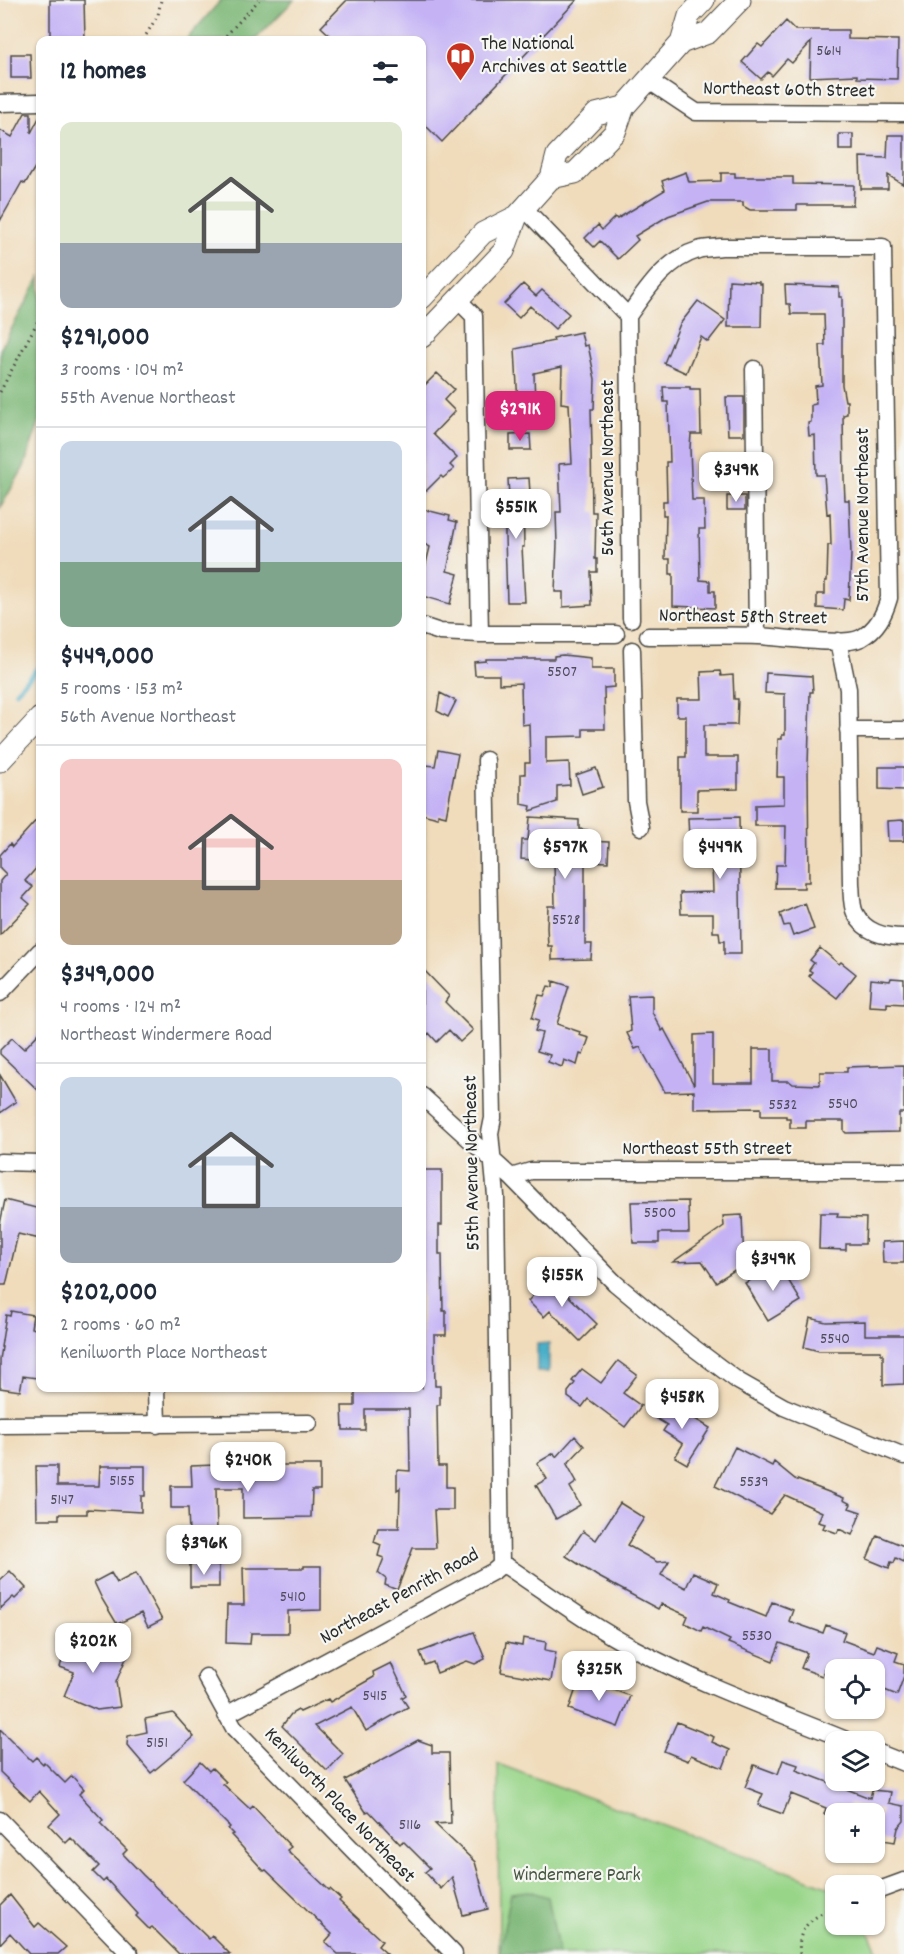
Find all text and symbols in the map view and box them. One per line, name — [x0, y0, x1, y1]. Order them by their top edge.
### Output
place label: The National Archives at Seattle — [481, 31, 627, 82]
library icon: The National Archives at Seattle — [444, 40, 476, 82]
house number: 5614 — [816, 40, 842, 63]
text: 12 homes — [60, 54, 147, 91]
icon: filters — [369, 56, 402, 89]
street label: Northeast 60th Street — [703, 76, 875, 106]
icon: home — [177, 161, 285, 269]
text: $291,000 — [60, 320, 150, 357]
text: 3 rooms · 104 m² — [60, 357, 184, 385]
street label: 56th Avenue Northeast — [595, 380, 623, 556]
text: 55th Avenue Northeast — [60, 385, 236, 413]
pin: $291K — [478, 391, 562, 442]
text: $291K — [499, 396, 541, 424]
street label: 57th Avenue Northeast — [850, 428, 878, 602]
pin: $349K — [694, 452, 778, 503]
text: $349K — [713, 457, 759, 485]
icon: home — [177, 480, 285, 588]
pin: $551K — [474, 489, 558, 540]
text: $551K — [495, 494, 537, 522]
street label: Northeast 58th Street — [659, 603, 827, 633]
text: $449,000 — [60, 639, 154, 676]
house number: 5507 — [547, 661, 577, 684]
text: 5 rooms · 153 m² — [60, 676, 183, 704]
text: 56th Avenue Northeast — [60, 704, 236, 732]
icon: home — [177, 798, 285, 906]
pin: $597K — [523, 829, 607, 880]
pin: $449K — [678, 829, 762, 880]
text: $597K — [542, 834, 588, 862]
text: $449K — [697, 834, 743, 862]
house number: 5528 — [552, 909, 580, 932]
text: $349,000 — [60, 957, 155, 994]
text: 4 rooms · 124 m² — [60, 994, 181, 1022]
text: Northeast Windermere Road — [60, 1022, 272, 1050]
street label: 55th Avenue Northeast — [457, 1075, 489, 1251]
house number: 5540 — [828, 1093, 858, 1116]
house number: 5532 — [769, 1094, 797, 1117]
icon: home — [177, 1116, 285, 1224]
street label: Northeast 55th Street — [622, 1136, 792, 1164]
house number: 5500 — [644, 1202, 676, 1225]
pin: $349K — [731, 1241, 815, 1292]
text: $349K — [750, 1246, 796, 1274]
pin: $155K — [520, 1257, 604, 1308]
text: $155K — [541, 1262, 583, 1290]
text: $202,000 — [60, 1275, 158, 1312]
text: 2 rooms · 60 m² — [60, 1312, 181, 1340]
house number: 5540 — [820, 1328, 850, 1351]
text: Kenilworth Place Northeast — [60, 1340, 267, 1368]
pin: $458K — [640, 1379, 724, 1430]
text: $458K — [660, 1384, 704, 1412]
pin: $240K — [206, 1442, 290, 1493]
text: $240K — [224, 1447, 272, 1475]
house number: 5155 — [109, 1470, 135, 1493]
house number: 5539 — [739, 1471, 769, 1494]
house number: 5147 — [50, 1489, 74, 1512]
pin: $396K — [162, 1525, 246, 1576]
text: $396K — [180, 1530, 228, 1558]
street label: Northeast Penrith Road — [315, 1542, 485, 1652]
house number: 5410 — [280, 1586, 306, 1609]
pin: $202K — [51, 1623, 135, 1674]
house number: 5530 — [742, 1625, 772, 1648]
text: $202K — [69, 1628, 117, 1656]
pin: $325K — [557, 1651, 641, 1702]
text: $325K — [576, 1656, 622, 1684]
map controls — [825, 1659, 885, 1935]
button: locate — [825, 1659, 885, 1719]
house number: 5415 — [363, 1685, 387, 1708]
street label: Kenilworth Place Northeast — [257, 1722, 421, 1890]
button: layers — [825, 1731, 885, 1791]
house number: 5151 — [146, 1732, 168, 1755]
button: + — [825, 1803, 885, 1863]
house number: 5116 — [399, 1814, 421, 1837]
park label: Windermere Park — [513, 1862, 641, 1890]
button: − — [825, 1875, 885, 1935]

